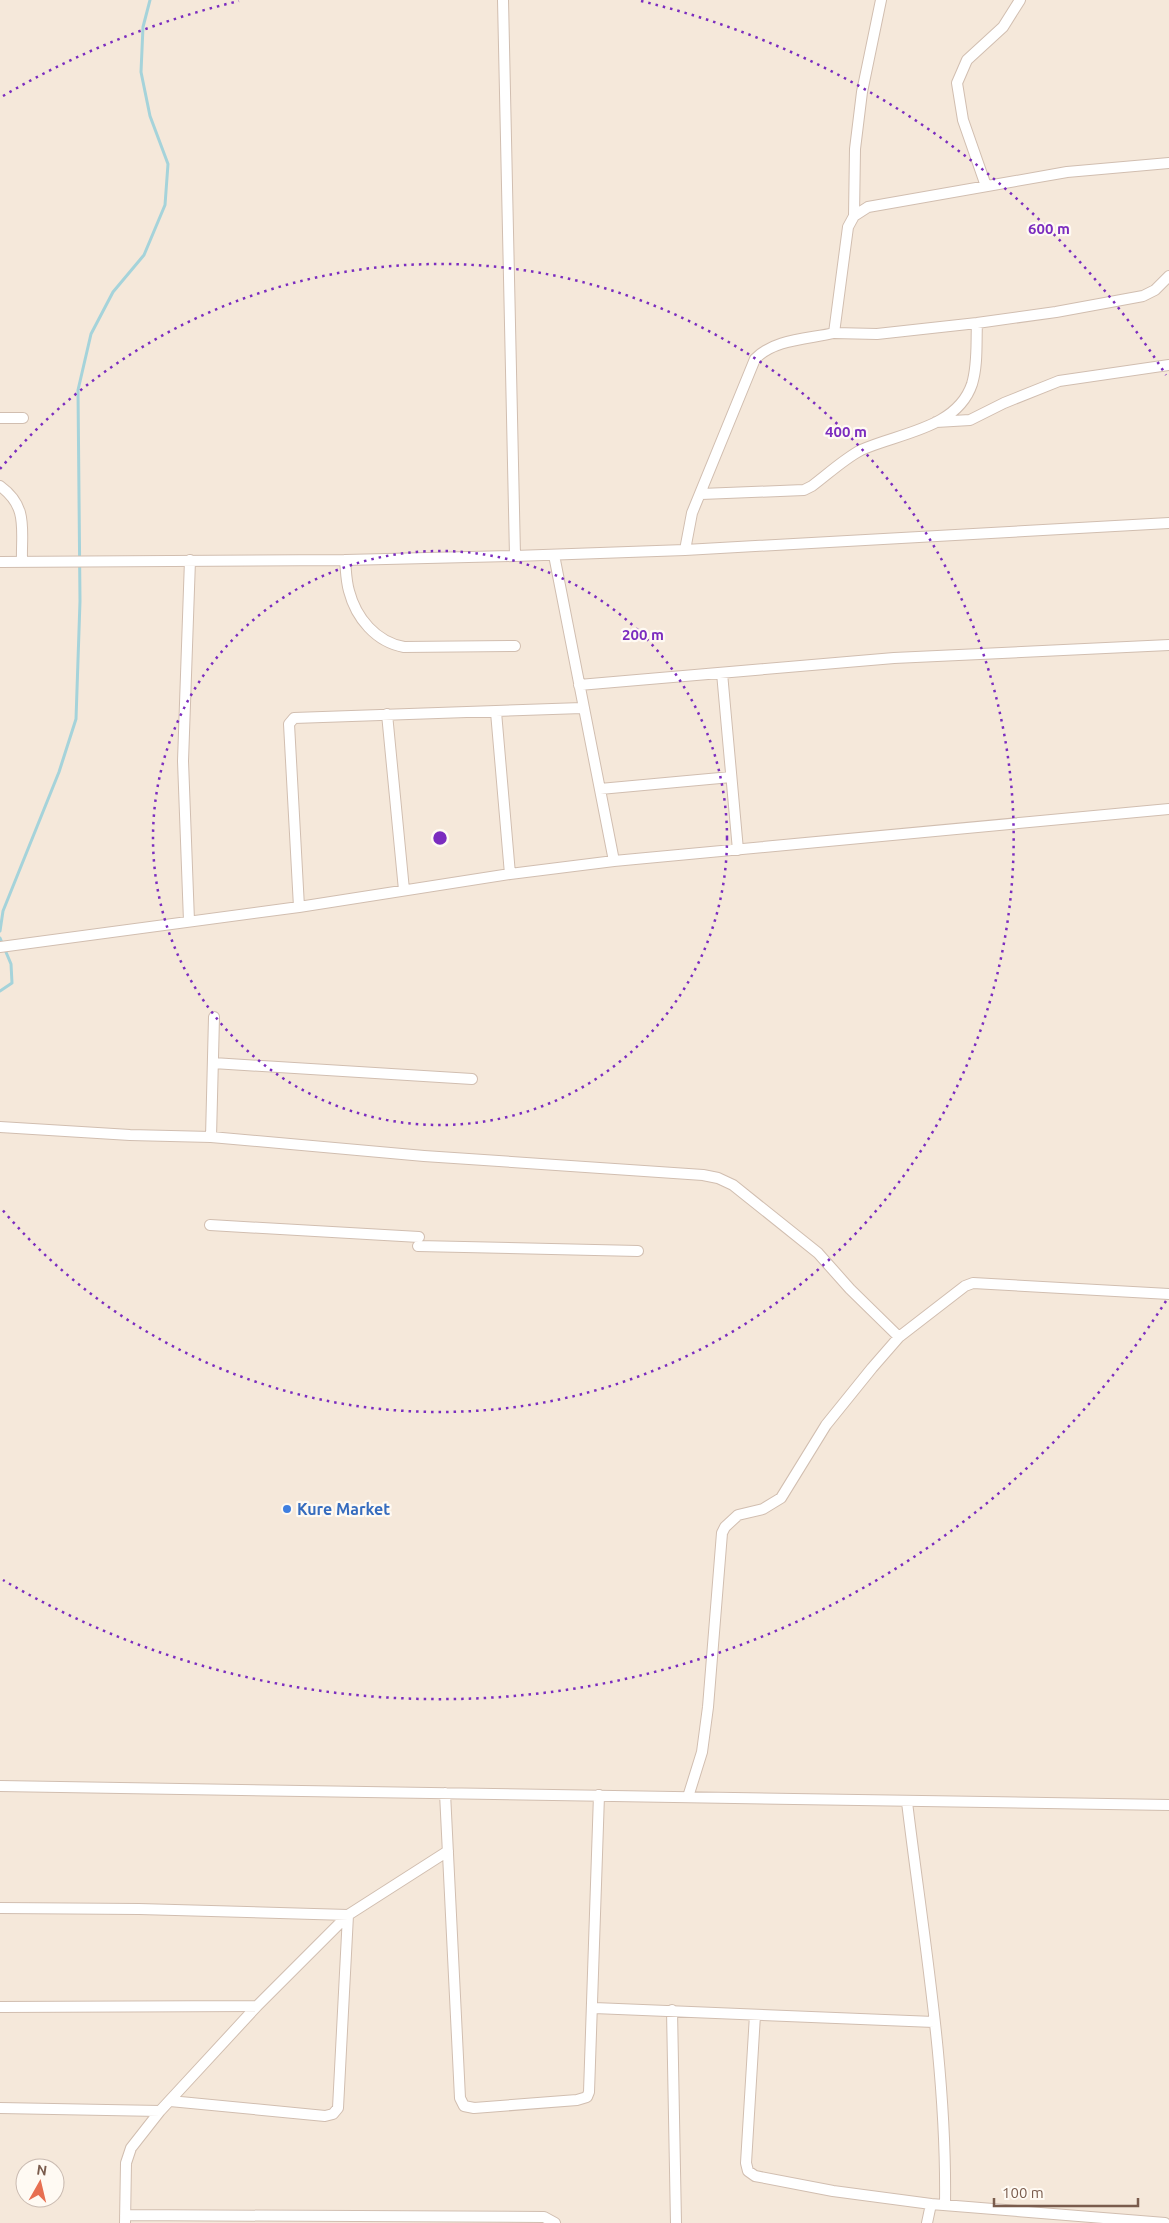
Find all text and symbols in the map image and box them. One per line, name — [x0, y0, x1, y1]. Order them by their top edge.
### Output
text: 600 m — [1028, 220, 1070, 237]
text: 400 m — [825, 423, 867, 440]
text: 200 m — [622, 626, 664, 643]
centre of rings — [431, 829, 449, 847]
place label: Kure Market — [297, 1500, 390, 1518]
marker: Kure Market — [281, 1503, 293, 1515]
north arrow — [15, 2158, 65, 2208]
text: N — [36, 2161, 48, 2179]
scale bar — [994, 2176, 1138, 2208]
text: 100 m — [1002, 2184, 1044, 2201]

